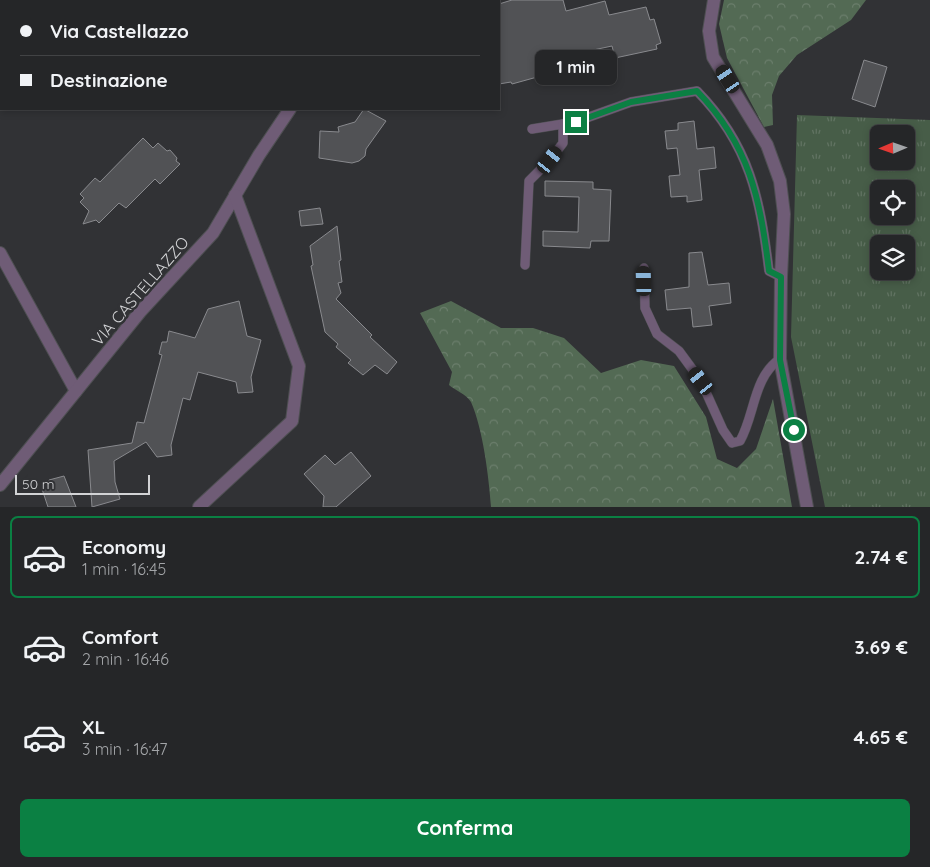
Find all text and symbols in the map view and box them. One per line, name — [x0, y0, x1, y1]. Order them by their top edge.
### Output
text: Via Castellazzo — [50, 19, 189, 43]
callout: 1 min — [535, 49, 617, 84]
text: 1 min — [557, 57, 595, 77]
car — [713, 62, 742, 96]
text: Destinazione — [50, 68, 168, 92]
route end — [565, 111, 587, 133]
north arrow — [870, 125, 915, 170]
map controls — [870, 125, 915, 280]
car — [534, 144, 565, 176]
button: locate — [870, 180, 915, 225]
street label: VIA CASTELLAZZO — [87, 232, 193, 350]
button: layers — [870, 235, 915, 280]
car — [635, 266, 652, 296]
car — [685, 365, 716, 397]
route start — [783, 419, 805, 441]
scale bar — [15, 472, 150, 495]
text: 50 m — [22, 475, 55, 493]
icon: car — [22, 535, 67, 580]
text: Economy — [82, 535, 166, 559]
text: 2.74 € — [854, 545, 908, 569]
text: 1 min · 16:45 — [82, 559, 166, 579]
icon: car — [22, 625, 67, 670]
text: Comfort — [82, 625, 159, 649]
text: 3.69 € — [855, 635, 908, 659]
text: 2 min · 16:46 — [82, 649, 169, 669]
icon: car — [22, 715, 67, 760]
text: XL — [82, 715, 105, 739]
text: 4.65 € — [853, 725, 908, 749]
text: 3 min · 16:47 — [82, 739, 168, 759]
button: Conferma — [20, 799, 910, 857]

